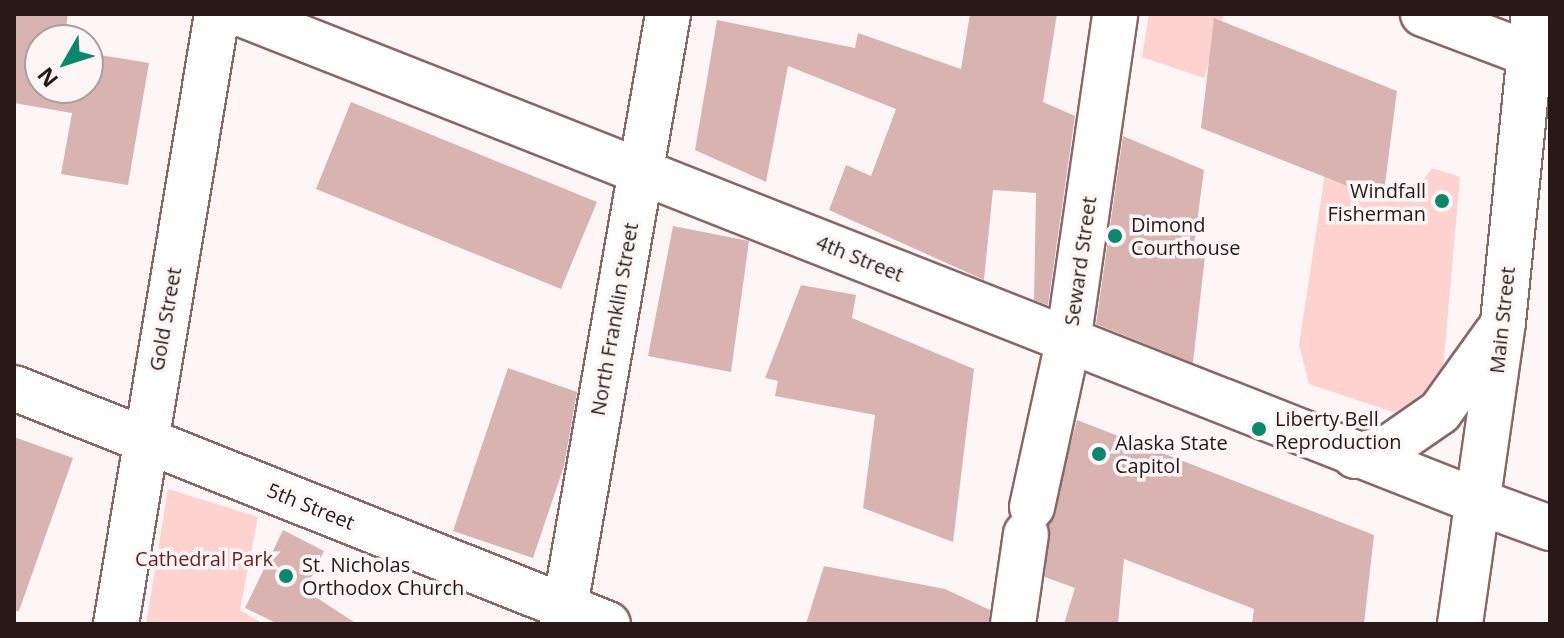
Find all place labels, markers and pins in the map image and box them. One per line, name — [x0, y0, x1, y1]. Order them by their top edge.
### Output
place label: Windfall Fisherman — [1328, 178, 1426, 225]
marker: Windfall Fisherman — [1433, 192, 1451, 210]
place label: Dimond Courthouse — [1131, 212, 1241, 259]
marker: Dimond Courthouse — [1106, 227, 1124, 245]
place label: Liberty Bell Reproduction — [1275, 406, 1402, 453]
marker: Liberty Bell Reproduction — [1250, 420, 1268, 438]
place label: Alaska State Capitol — [1115, 430, 1228, 477]
marker: Alaska State Capitol — [1090, 445, 1108, 463]
place label: St. Nicholas Orthodox Church — [302, 552, 464, 599]
marker: St. Nicholas Orthodox Church — [277, 567, 295, 585]

